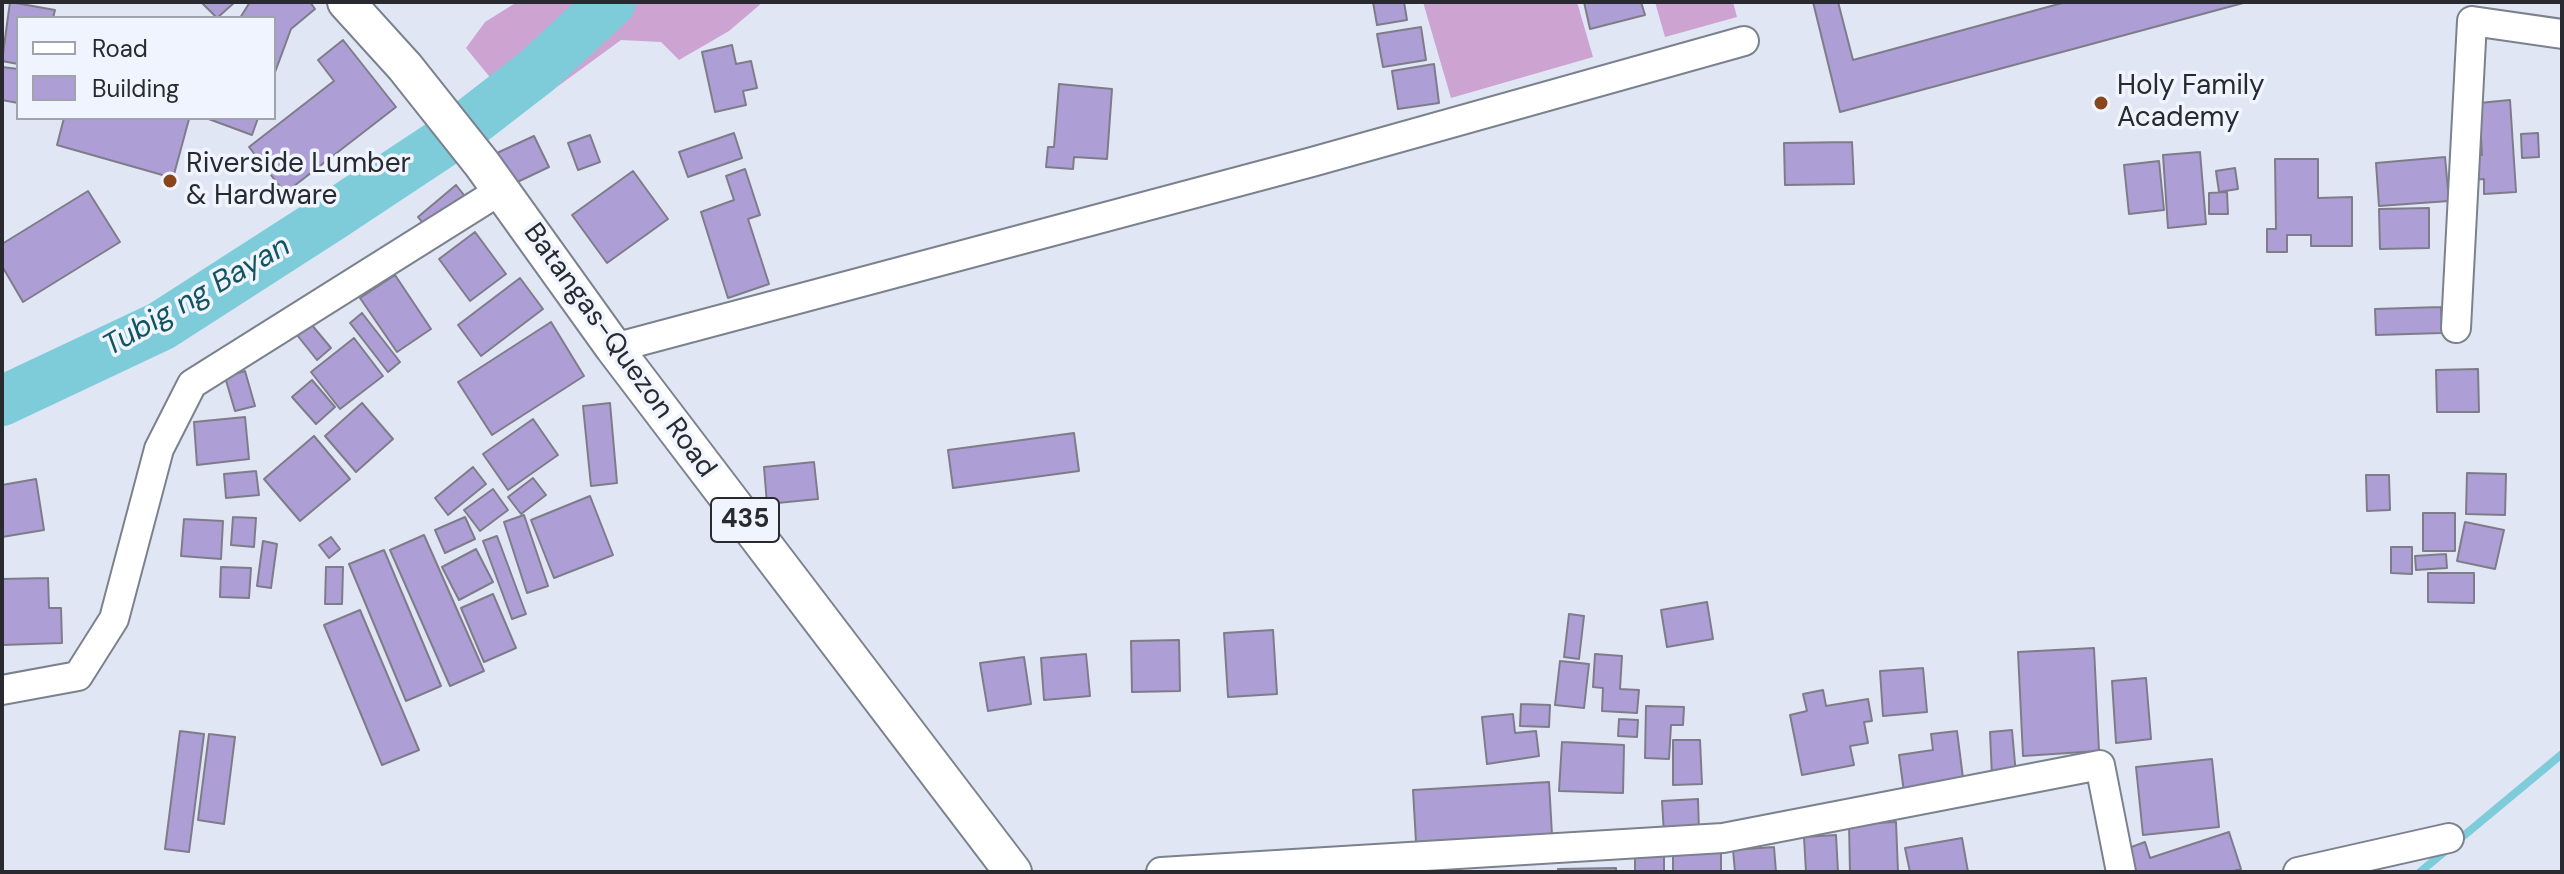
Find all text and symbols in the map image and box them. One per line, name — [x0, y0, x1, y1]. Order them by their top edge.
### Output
legend — [16, 16, 276, 120]
text: Road — [92, 33, 148, 64]
place label: Holy Family Academy — [2117, 70, 2265, 136]
text: Building — [92, 73, 179, 104]
marker: Holy Family Academy — [2092, 94, 2110, 112]
place label: Riverside Lumber & Hardware — [186, 148, 411, 214]
marker: Riverside Lumber & Hardware — [161, 172, 179, 190]
street label: Batangas-Quezon Road — [516, 217, 722, 485]
water label: Tubig ng Bayan — [97, 229, 297, 365]
road number: 435 — [711, 498, 779, 542]

